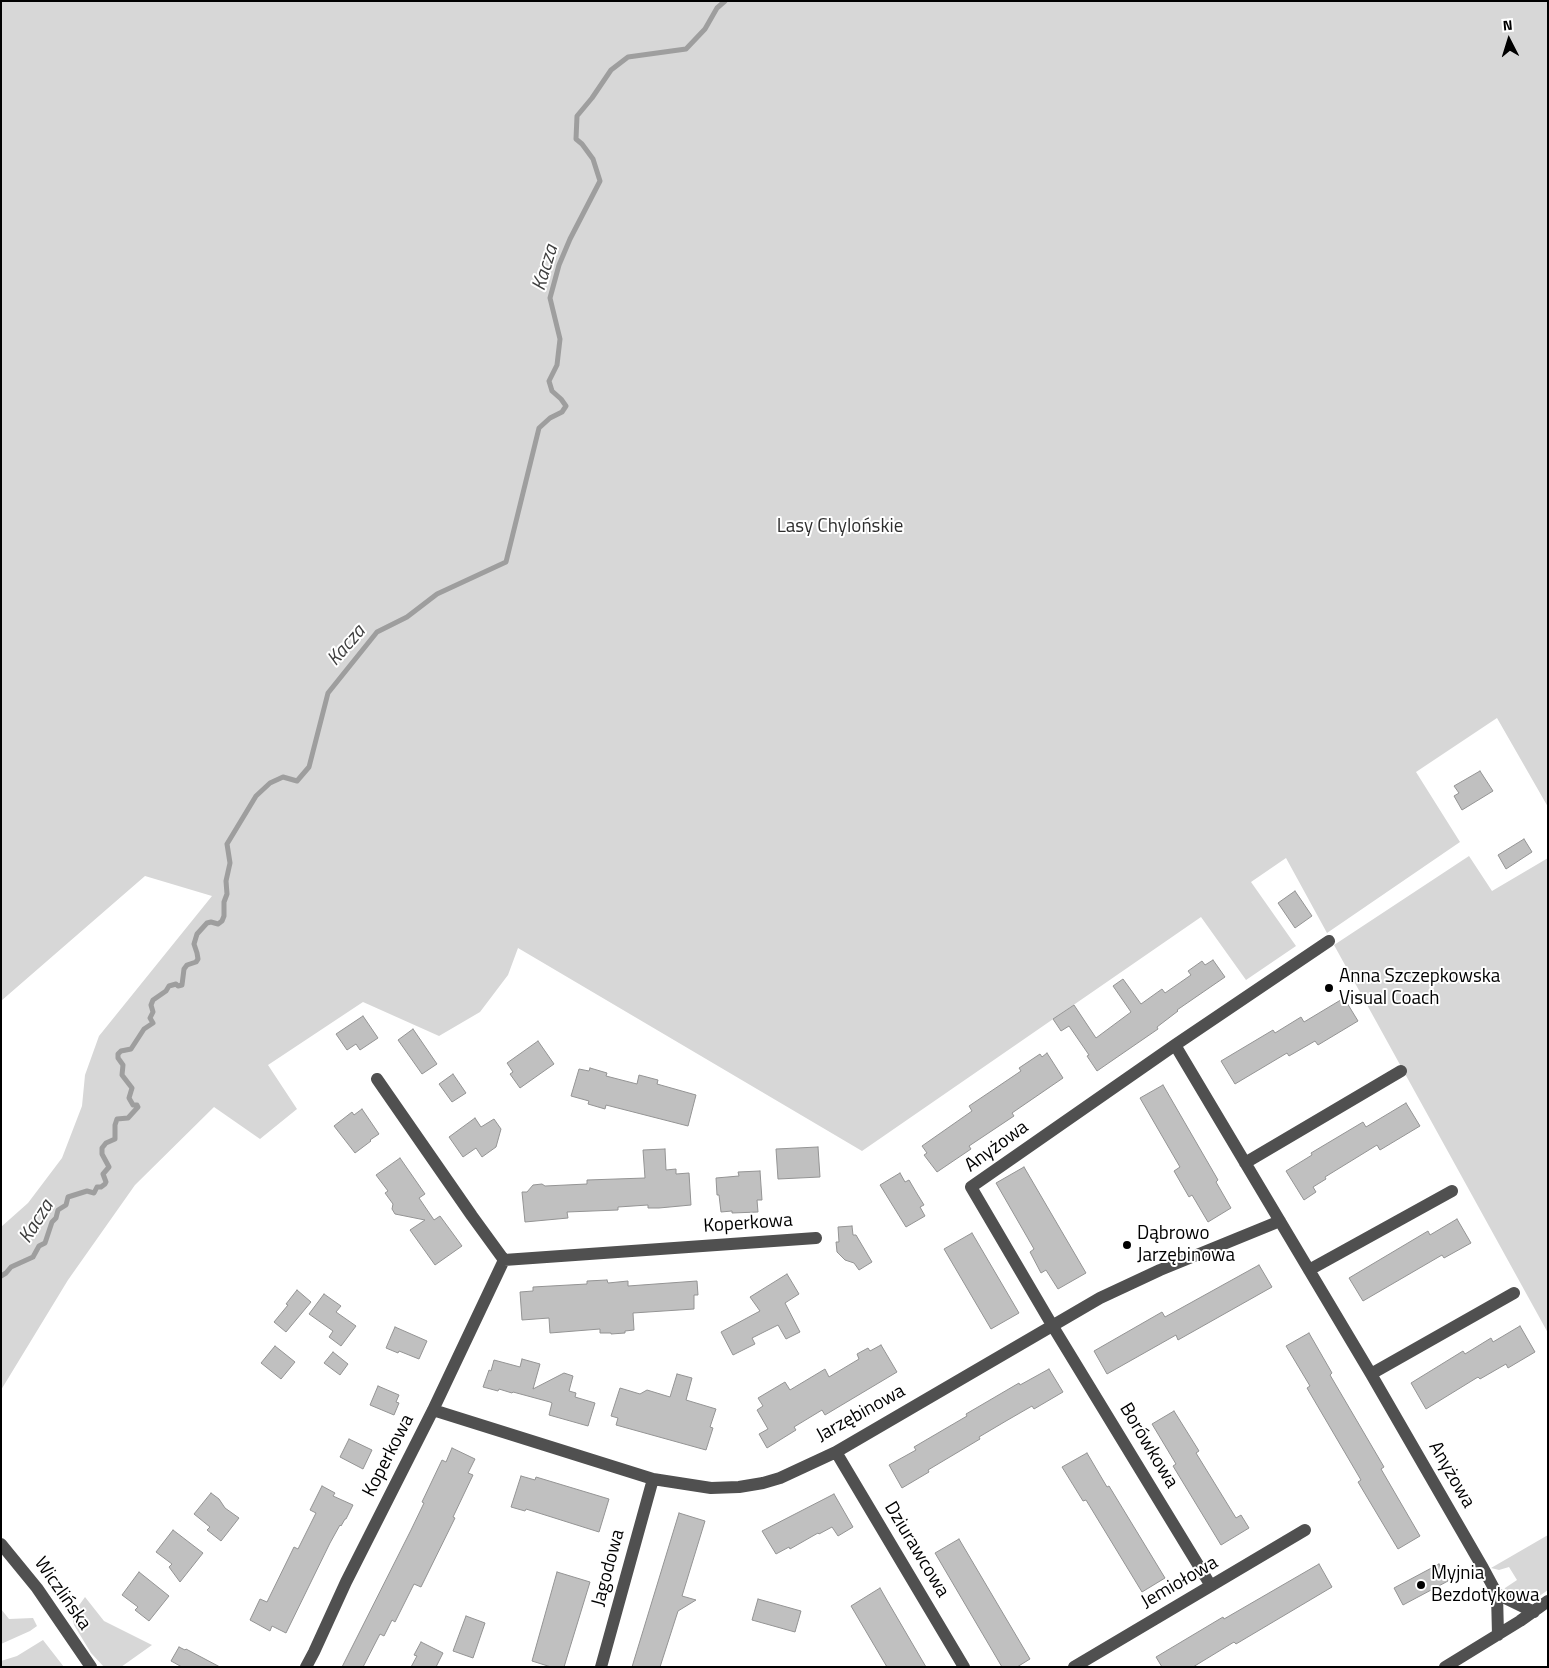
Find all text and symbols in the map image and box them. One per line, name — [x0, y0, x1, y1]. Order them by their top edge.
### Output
text: N — [1502, 14, 1513, 35]
north arrow — [1484, 15, 1534, 65]
water label: Kacza — [528, 242, 564, 294]
park label: Lasy Chylońskie — [777, 516, 903, 538]
water label: Kacza — [323, 621, 371, 671]
place label: Anna Szczepkowska Visual Coach — [1339, 966, 1500, 1010]
marker: Anna Szczepkowska Visual Coach — [1323, 982, 1335, 994]
street label: Anyżowa — [961, 1116, 1033, 1178]
water label: Kacza — [15, 1196, 59, 1248]
street label: Koperkowa — [703, 1210, 793, 1238]
place label: Dąbrowo Jarzębinowa — [1137, 1223, 1235, 1267]
marker: Dąbrowo Jarzębinowa — [1121, 1239, 1133, 1251]
street label: Jarzębinowa — [813, 1380, 909, 1448]
street label: Borówkowa — [1114, 1399, 1182, 1493]
street label: Koperkowa — [359, 1411, 419, 1501]
street label: Anyżowa — [1423, 1438, 1479, 1512]
street label: Dziurawcowa — [879, 1498, 953, 1602]
street label: Jagodowa — [588, 1527, 630, 1609]
street label: Jemiołowa — [1138, 1552, 1222, 1614]
street label: Wiczlińska — [29, 1553, 95, 1635]
place label: Myjnia Bezdotykowa — [1431, 1563, 1539, 1607]
marker: Myjnia Bezdotykowa — [1415, 1579, 1427, 1591]

